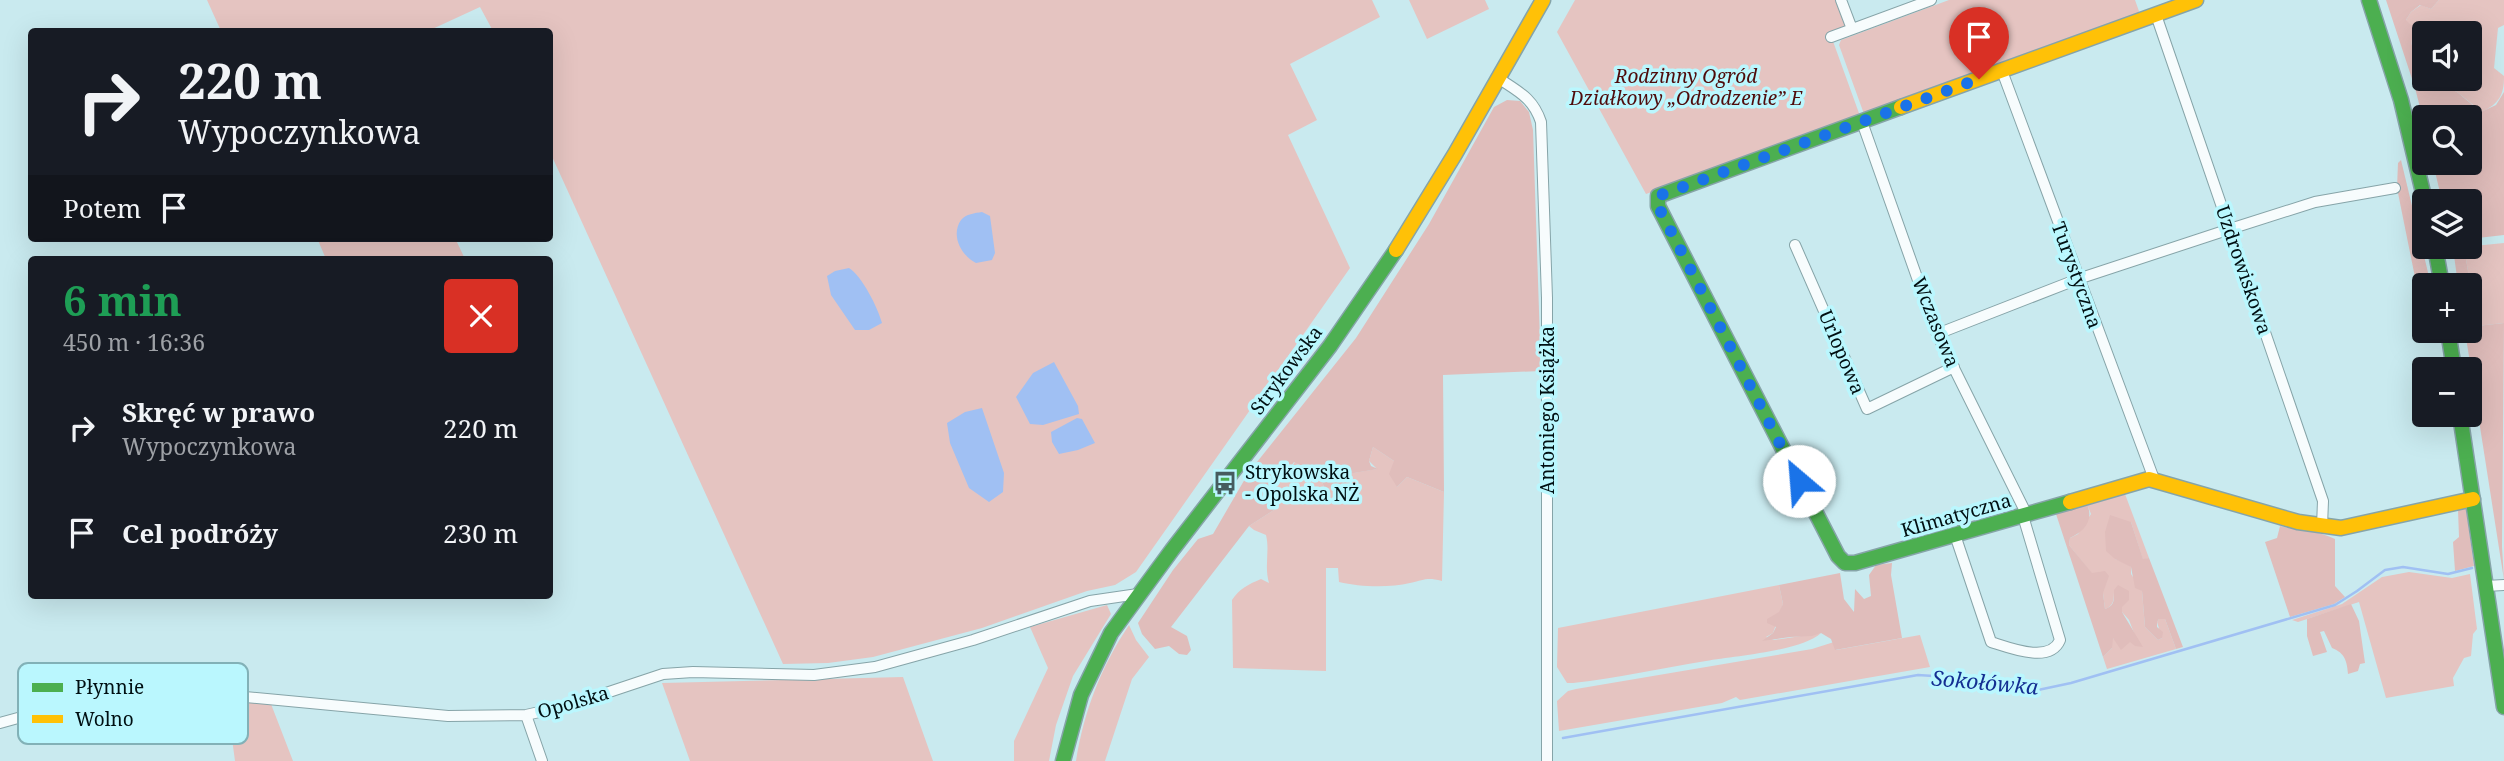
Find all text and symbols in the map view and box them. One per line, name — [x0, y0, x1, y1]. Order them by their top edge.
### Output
pin — [1949, 7, 2009, 79]
icon: arrive — [1960, 18, 1998, 56]
map controls — [2412, 21, 2482, 427]
button: sound — [2412, 21, 2482, 91]
text: 220 m — [178, 47, 322, 113]
icon: right — [63, 56, 154, 147]
park label: Rodzinny Ogród Działkowy „Odrodzenie” E — [1569, 63, 1804, 111]
button: search — [2412, 105, 2482, 175]
text: Wypoczynkowa — [178, 110, 421, 153]
icon: arrive — [155, 189, 193, 227]
button: layers — [2412, 189, 2482, 259]
text: Potem — [63, 190, 141, 226]
street label: Uzdrowiskowa — [2210, 202, 2278, 338]
street label: Turystyczna — [2046, 218, 2108, 332]
text: 6 min — [63, 271, 182, 328]
street label: Wczasowa — [1906, 273, 1966, 371]
button: + — [2412, 273, 2482, 343]
button: close — [444, 279, 518, 353]
street label: Urlopowa — [1813, 306, 1871, 398]
street label: Strykowska — [1244, 320, 1328, 420]
text: 450 m · 16:36 — [63, 326, 205, 358]
street label: Antoniego Książka — [1534, 326, 1560, 494]
button: − — [2412, 357, 2482, 427]
text: Skręć w prawo — [122, 394, 315, 430]
icon: right — [63, 409, 101, 447]
text: 220 m — [443, 410, 518, 446]
text: Wypoczynkowa — [122, 430, 296, 462]
position arrow — [1762, 444, 1836, 518]
place label: Strykowska - Opolska NŻ — [1245, 459, 1360, 507]
bus stop icon: Strykowska - Opolska NŻ — [1211, 469, 1239, 497]
street label: Klimatyczna — [1898, 487, 2014, 543]
icon: arrive — [63, 514, 101, 552]
text: Cel podróży — [122, 515, 278, 551]
text: 230 m — [443, 515, 518, 551]
legend — [18, 663, 248, 744]
water label: Sokołówka — [1930, 663, 2040, 701]
text: Płynnie — [75, 674, 144, 700]
street label: Opolska — [534, 679, 612, 725]
text: Wolno — [75, 706, 134, 732]

